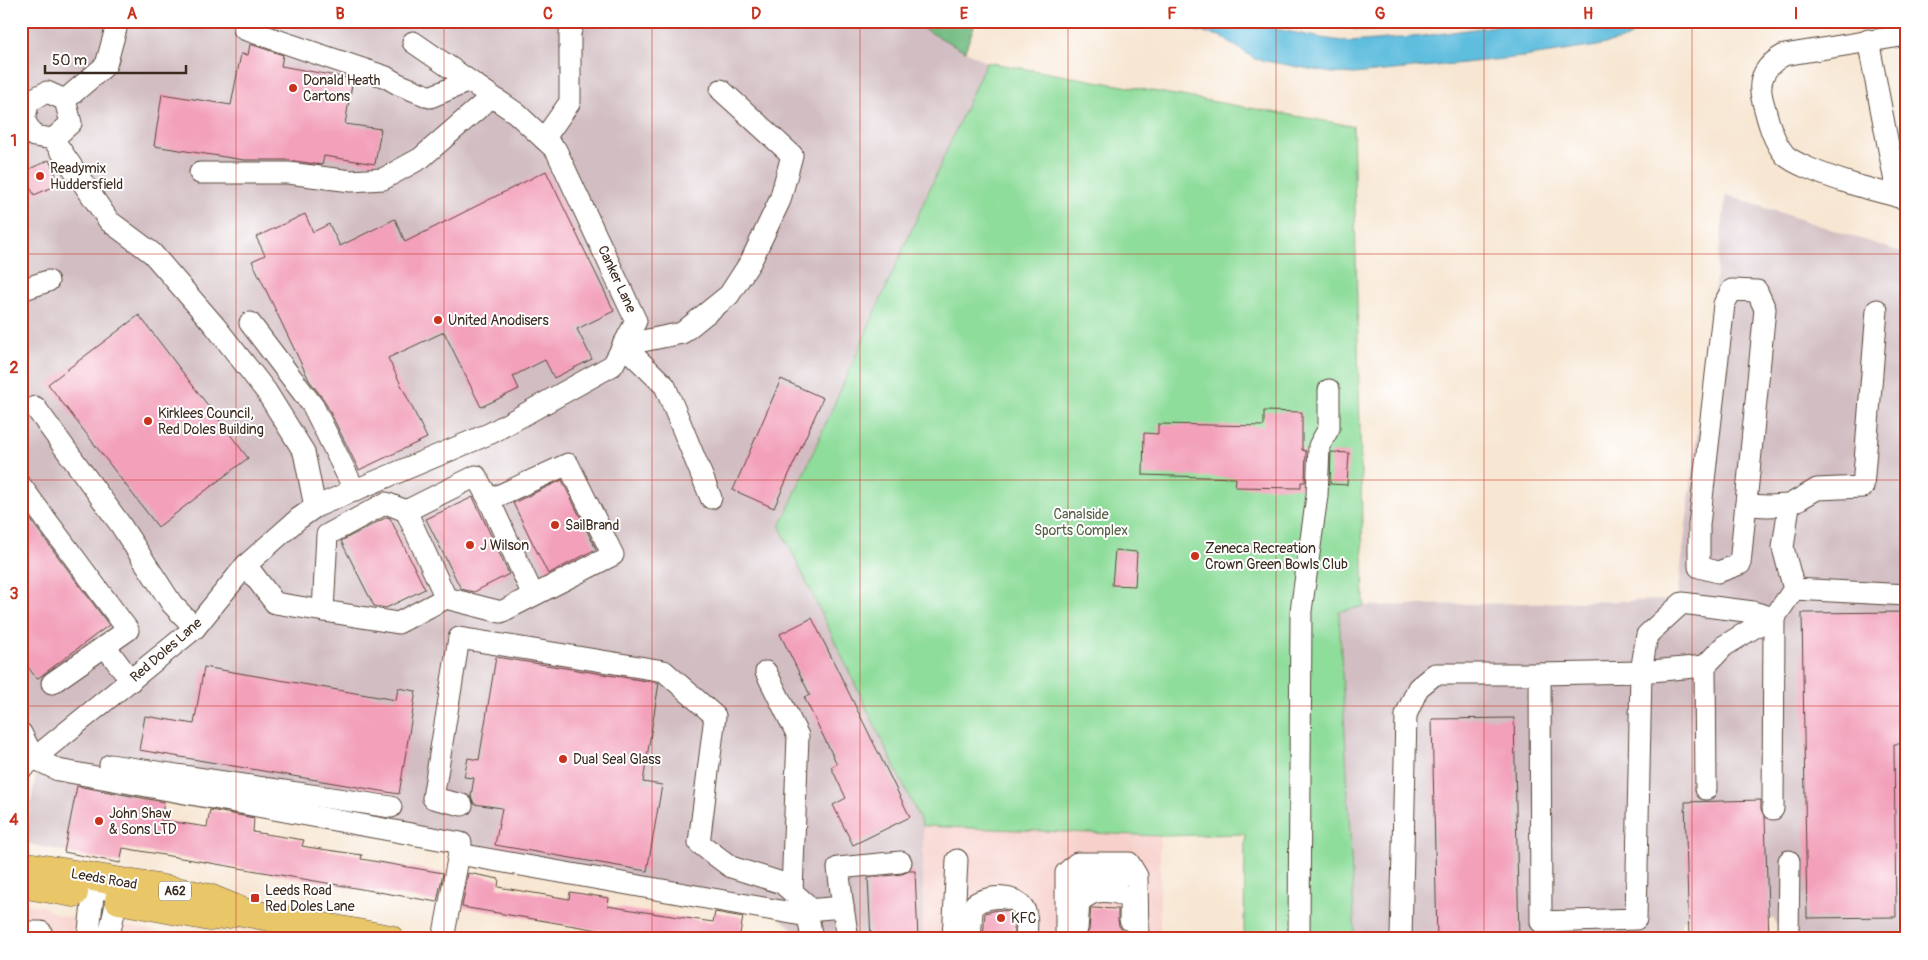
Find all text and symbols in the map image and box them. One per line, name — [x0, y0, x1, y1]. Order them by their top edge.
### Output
text: A — [127, 4, 138, 24]
text: B — [335, 4, 345, 24]
text: C — [543, 4, 553, 24]
text: D — [751, 4, 761, 24]
text: E — [960, 4, 969, 24]
text: F — [1167, 4, 1177, 24]
text: G — [1375, 4, 1386, 24]
text: H — [1583, 4, 1593, 24]
text: I — [1794, 4, 1798, 24]
scale bar — [45, 42, 186, 74]
text: 50 m — [52, 51, 87, 70]
place label: Donald Heath Cartons — [303, 72, 380, 105]
marker: Donald Heath Cartons — [287, 82, 299, 94]
text: 1 — [11, 131, 17, 151]
place label: Readymix Huddersfield — [50, 160, 123, 193]
marker: Readymix Huddersfield — [34, 170, 46, 182]
street label: Canker Lane — [594, 243, 640, 315]
place label: United Anodisers — [448, 312, 549, 329]
marker: United Anodisers — [432, 314, 444, 326]
text: 2 — [10, 358, 19, 378]
place label: Kirklees Council, Red Doles Building — [158, 405, 264, 438]
marker: Kirklees Council, Red Doles Building — [142, 415, 154, 427]
park label: Canalside Sports Complex — [1034, 506, 1128, 539]
place label: SailBrand — [565, 517, 619, 534]
marker: SailBrand — [549, 519, 561, 531]
place label: J Wilson — [480, 537, 529, 554]
marker: J Wilson — [464, 539, 476, 551]
place label: Zeneca Recreation Crown Green Bowls Club — [1205, 540, 1348, 573]
marker: Zeneca Recreation Crown Green Bowls Club — [1189, 550, 1201, 562]
text: 3 — [10, 584, 19, 604]
street label: Red Doles Lane — [127, 614, 205, 686]
place label: Dual Seal Glass — [573, 751, 662, 768]
marker: Dual Seal Glass — [557, 753, 569, 765]
place label: John Shaw & Sons LTD — [109, 805, 177, 838]
text: 4 — [9, 810, 19, 830]
marker: John Shaw & Sons LTD — [93, 815, 105, 827]
street label: Leeds Road — [70, 865, 139, 893]
road number: A62 — [159, 881, 191, 900]
place label: Leeds Road Red Doles Lane — [265, 882, 355, 915]
marker: Leeds Road Red Doles Lane — [249, 892, 261, 904]
place label: KFC — [1011, 910, 1037, 927]
marker: KFC — [995, 912, 1007, 924]

